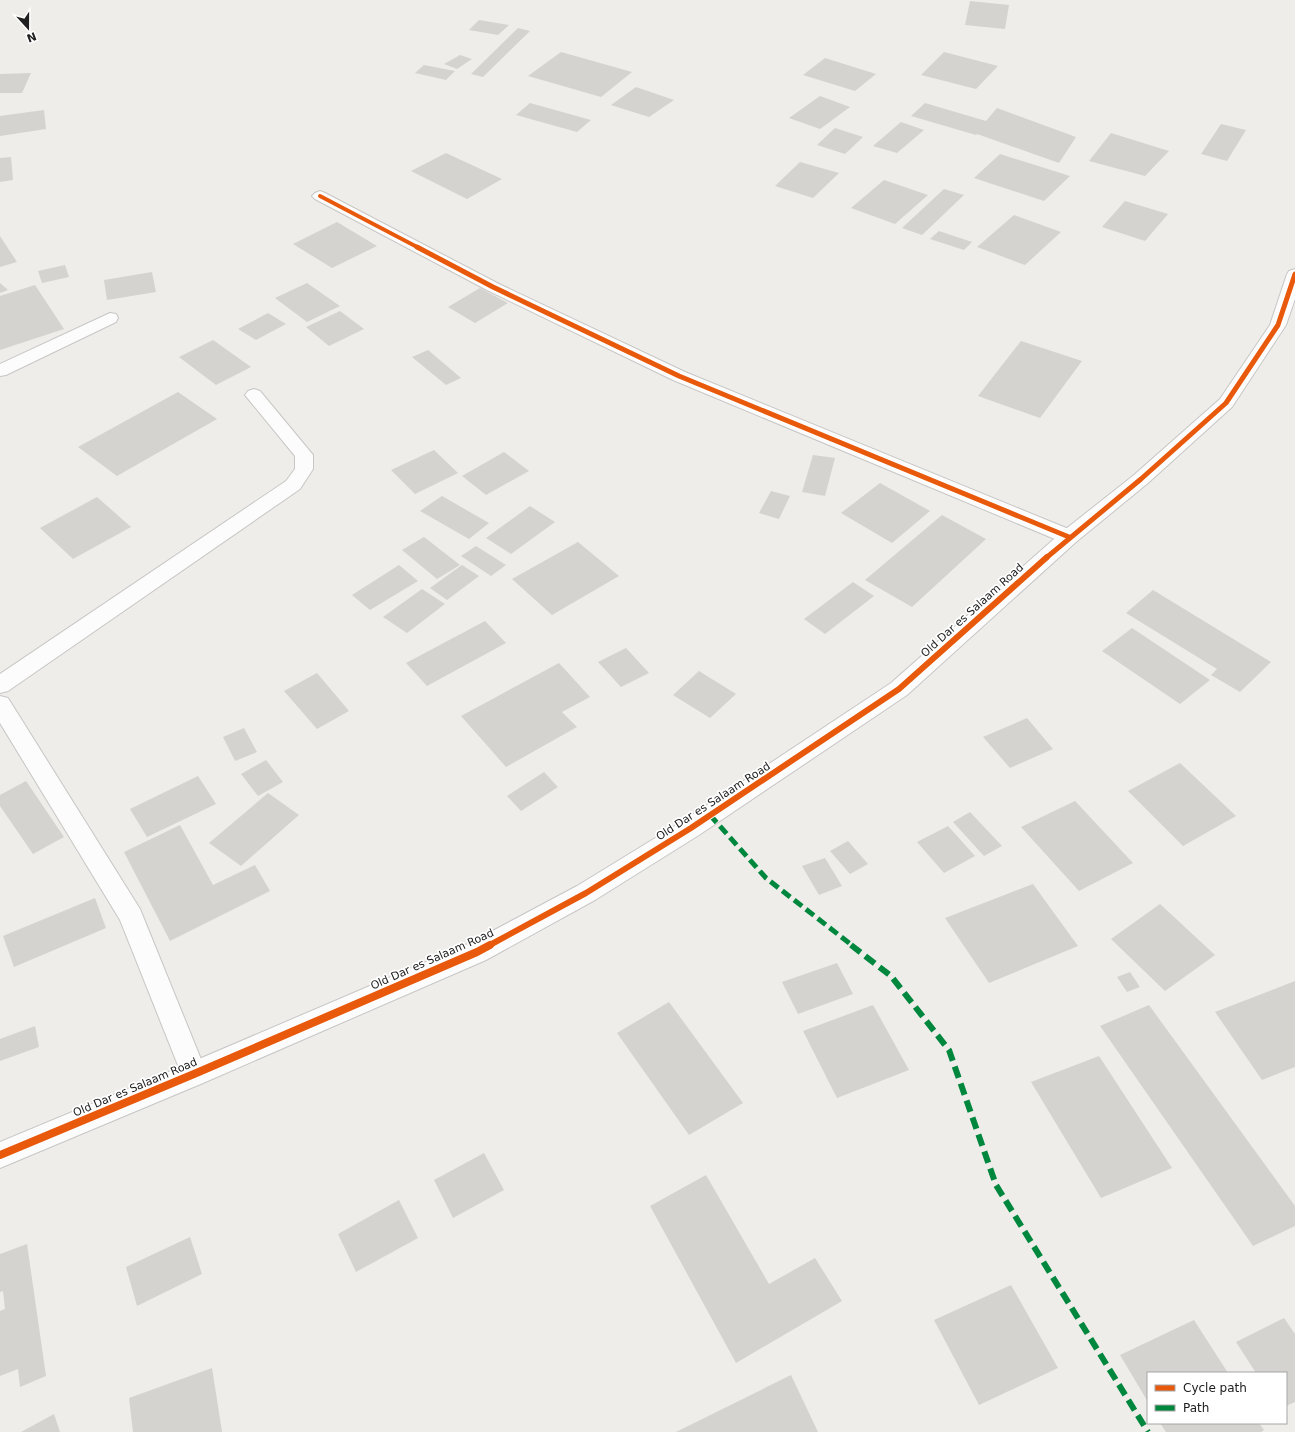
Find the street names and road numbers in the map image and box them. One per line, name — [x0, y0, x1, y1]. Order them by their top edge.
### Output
street label: Old Dar es Salaam Road — [918, 561, 1026, 660]
street label: Old Dar es Salaam Road — [654, 760, 773, 843]
street label: Old Dar es Salaam Road — [369, 926, 496, 993]
street label: Old Dar es Salaam Road — [71, 1055, 199, 1120]

